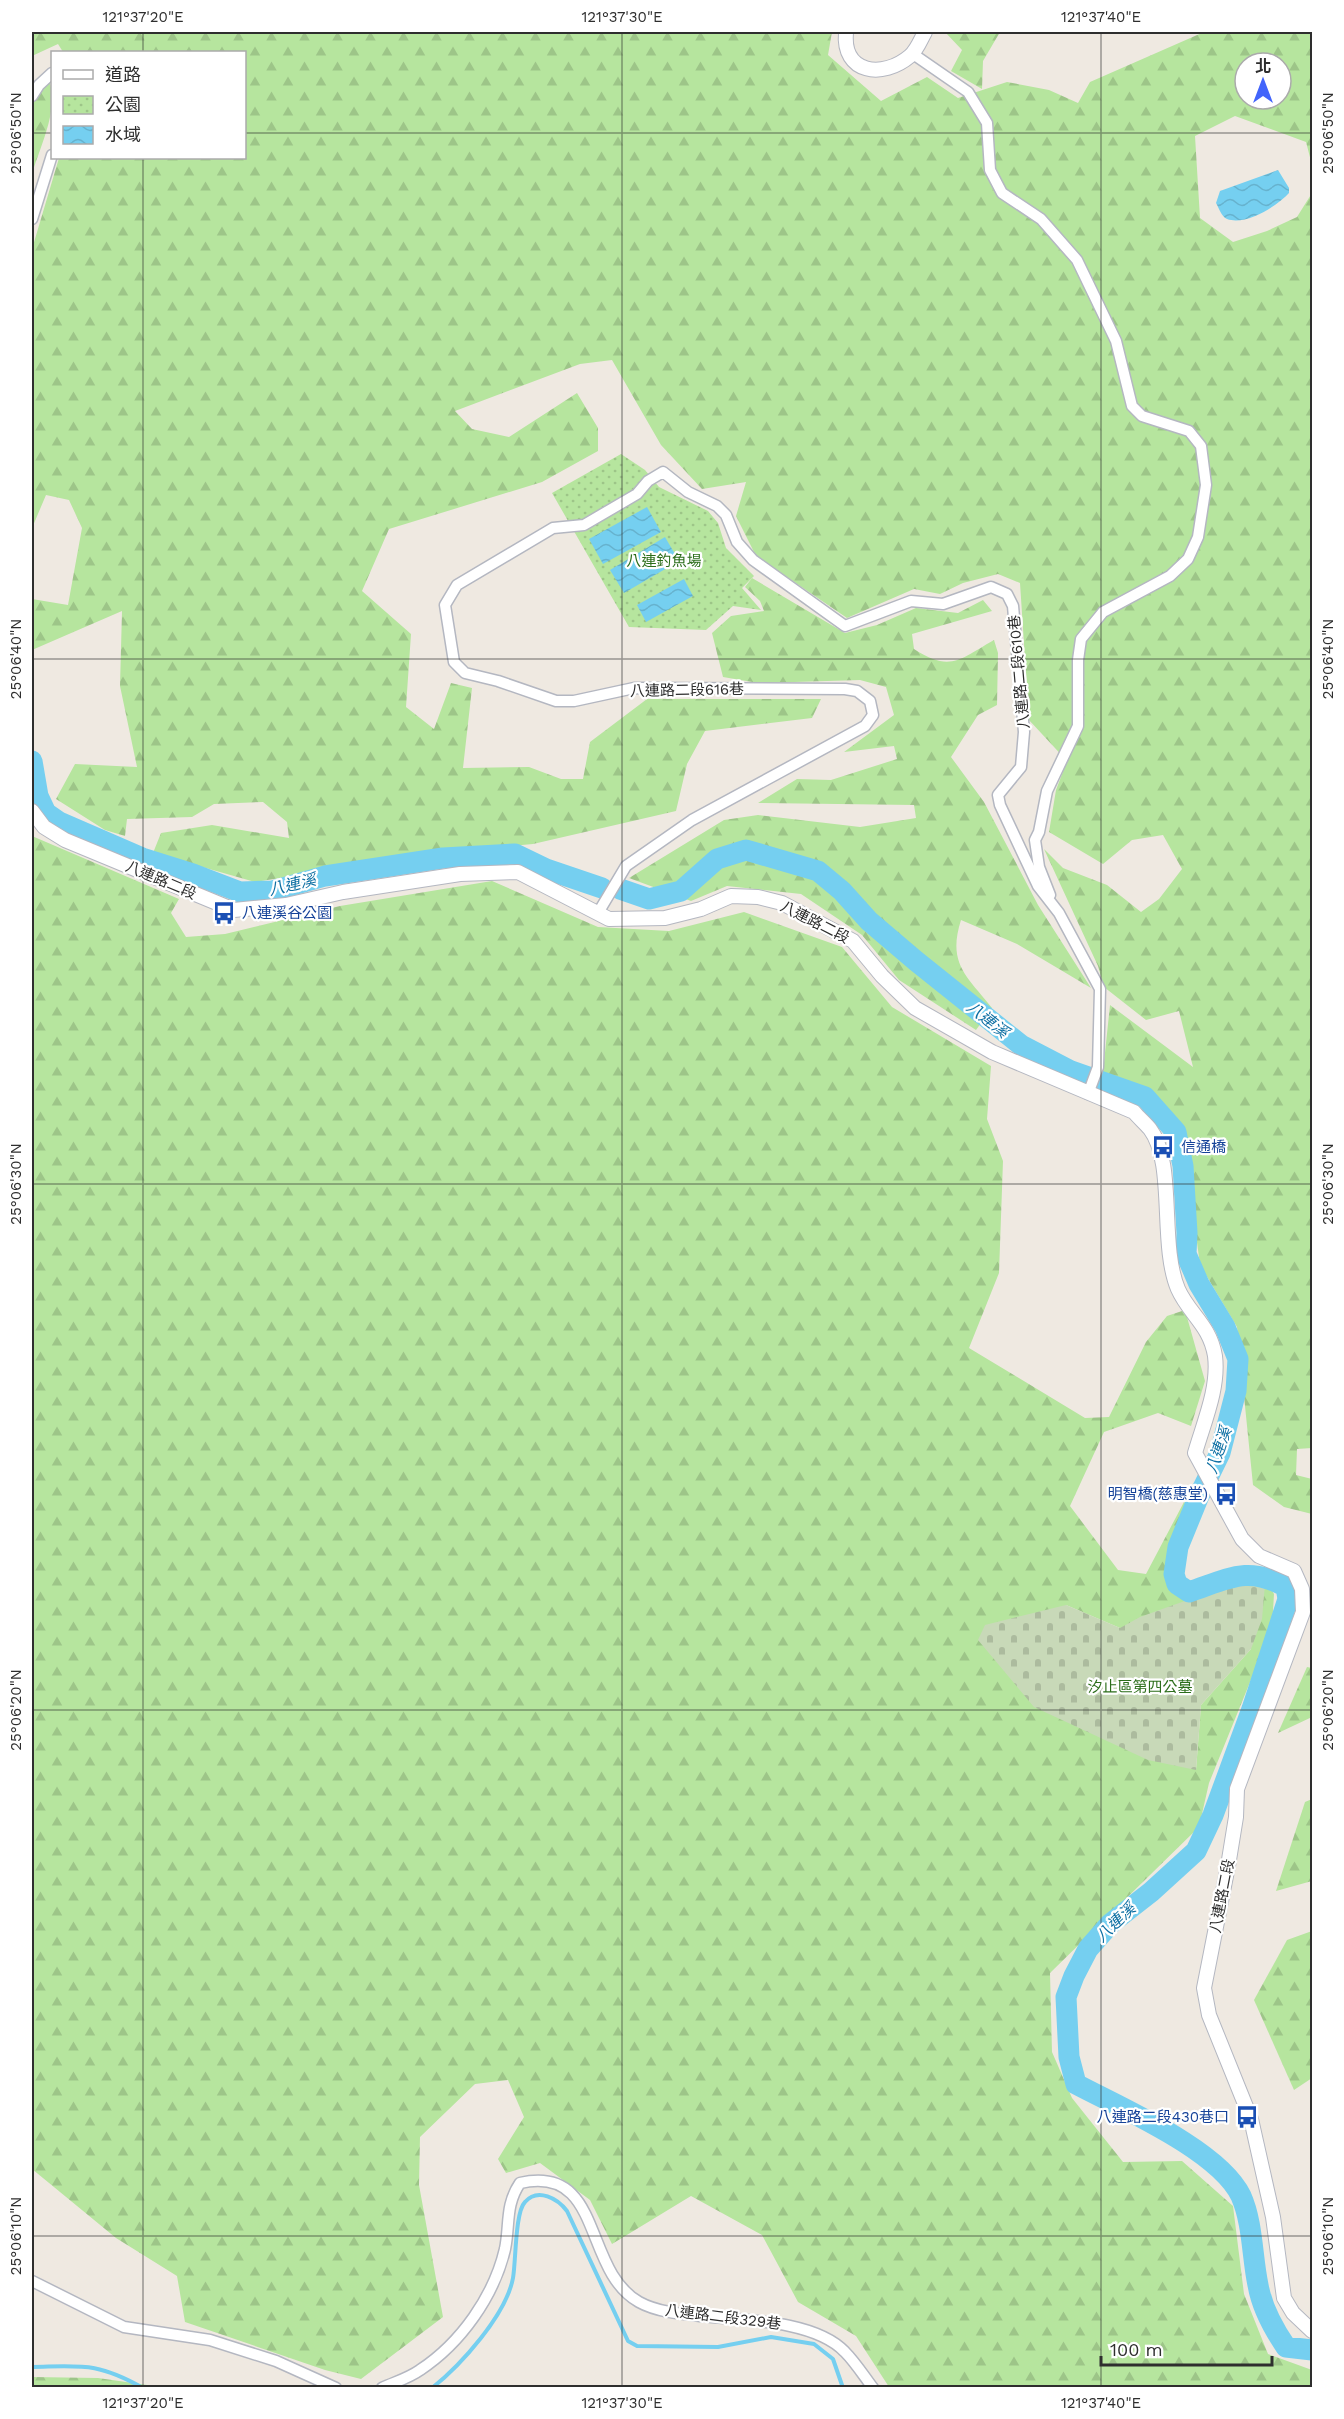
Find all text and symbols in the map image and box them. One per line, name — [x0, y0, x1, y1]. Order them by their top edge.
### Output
text: 121°37'20"E — [102, 8, 184, 26]
text: 121°37'30"E — [581, 8, 663, 26]
text: 121°37'40"E — [1061, 8, 1141, 26]
legend — [51, 51, 246, 159]
north arrow — [1233, 51, 1293, 111]
text: 北 — [1255, 57, 1271, 76]
text: 道路 — [105, 64, 141, 85]
text: 25°06'50"N — [7, 92, 25, 174]
text: 25°06'50"N — [1319, 92, 1337, 174]
text: 公園 — [105, 94, 141, 115]
text: 水域 — [105, 124, 141, 145]
park label: 八連釣魚場 — [626, 552, 702, 570]
street label: 八連路二段610巷 — [1005, 614, 1033, 730]
text: 25°06'40"N — [7, 619, 25, 699]
text: 25°06'40"N — [1319, 619, 1337, 699]
street label: 八連路二段616巷 — [630, 680, 744, 700]
street label: 八連路二段 — [123, 857, 199, 903]
water label: 八連溪 — [267, 869, 320, 899]
street label: 八連路二段 — [777, 897, 853, 947]
bus stop icon: 八連溪谷公園 — [211, 900, 237, 926]
place label: 八連溪谷公園 — [242, 904, 332, 922]
water label: 八連溪 — [963, 997, 1014, 1043]
bus stop icon: 信通橋 — [1150, 1134, 1176, 1160]
place label: 信通橋 — [1181, 1138, 1226, 1156]
text: 25°06'30"N — [7, 1143, 25, 1225]
text: 25°06'30"N — [1319, 1143, 1337, 1225]
water label: 八連溪 — [1202, 1422, 1236, 1476]
bus stop icon: 明智橋(慈惠堂) — [1213, 1481, 1239, 1507]
place label: 明智橋(慈惠堂) — [1107, 1485, 1208, 1503]
text: 25°06'20"N — [7, 1669, 25, 1751]
text: 25°06'20"N — [1319, 1669, 1337, 1751]
park label: 汐止區第四公墓 — [1087, 1678, 1193, 1696]
street label: 八連路二段 — [1206, 1857, 1238, 1935]
water label: 八連溪 — [1091, 1897, 1141, 1946]
bus stop icon: 八連路二段430巷口 — [1234, 2104, 1260, 2130]
place label: 八連路二段430巷口 — [1097, 2108, 1229, 2126]
text: 25°06'10"N — [7, 2197, 25, 2275]
text: 25°06'10"N — [1319, 2197, 1337, 2275]
street label: 八連路二段329巷 — [664, 2301, 782, 2333]
scale bar — [1101, 2329, 1272, 2367]
text: 100 m — [1110, 2339, 1163, 2360]
text: 121°37'20"E — [102, 2394, 184, 2412]
text: 121°37'30"E — [581, 2394, 663, 2412]
text: 121°37'40"E — [1061, 2394, 1141, 2412]

